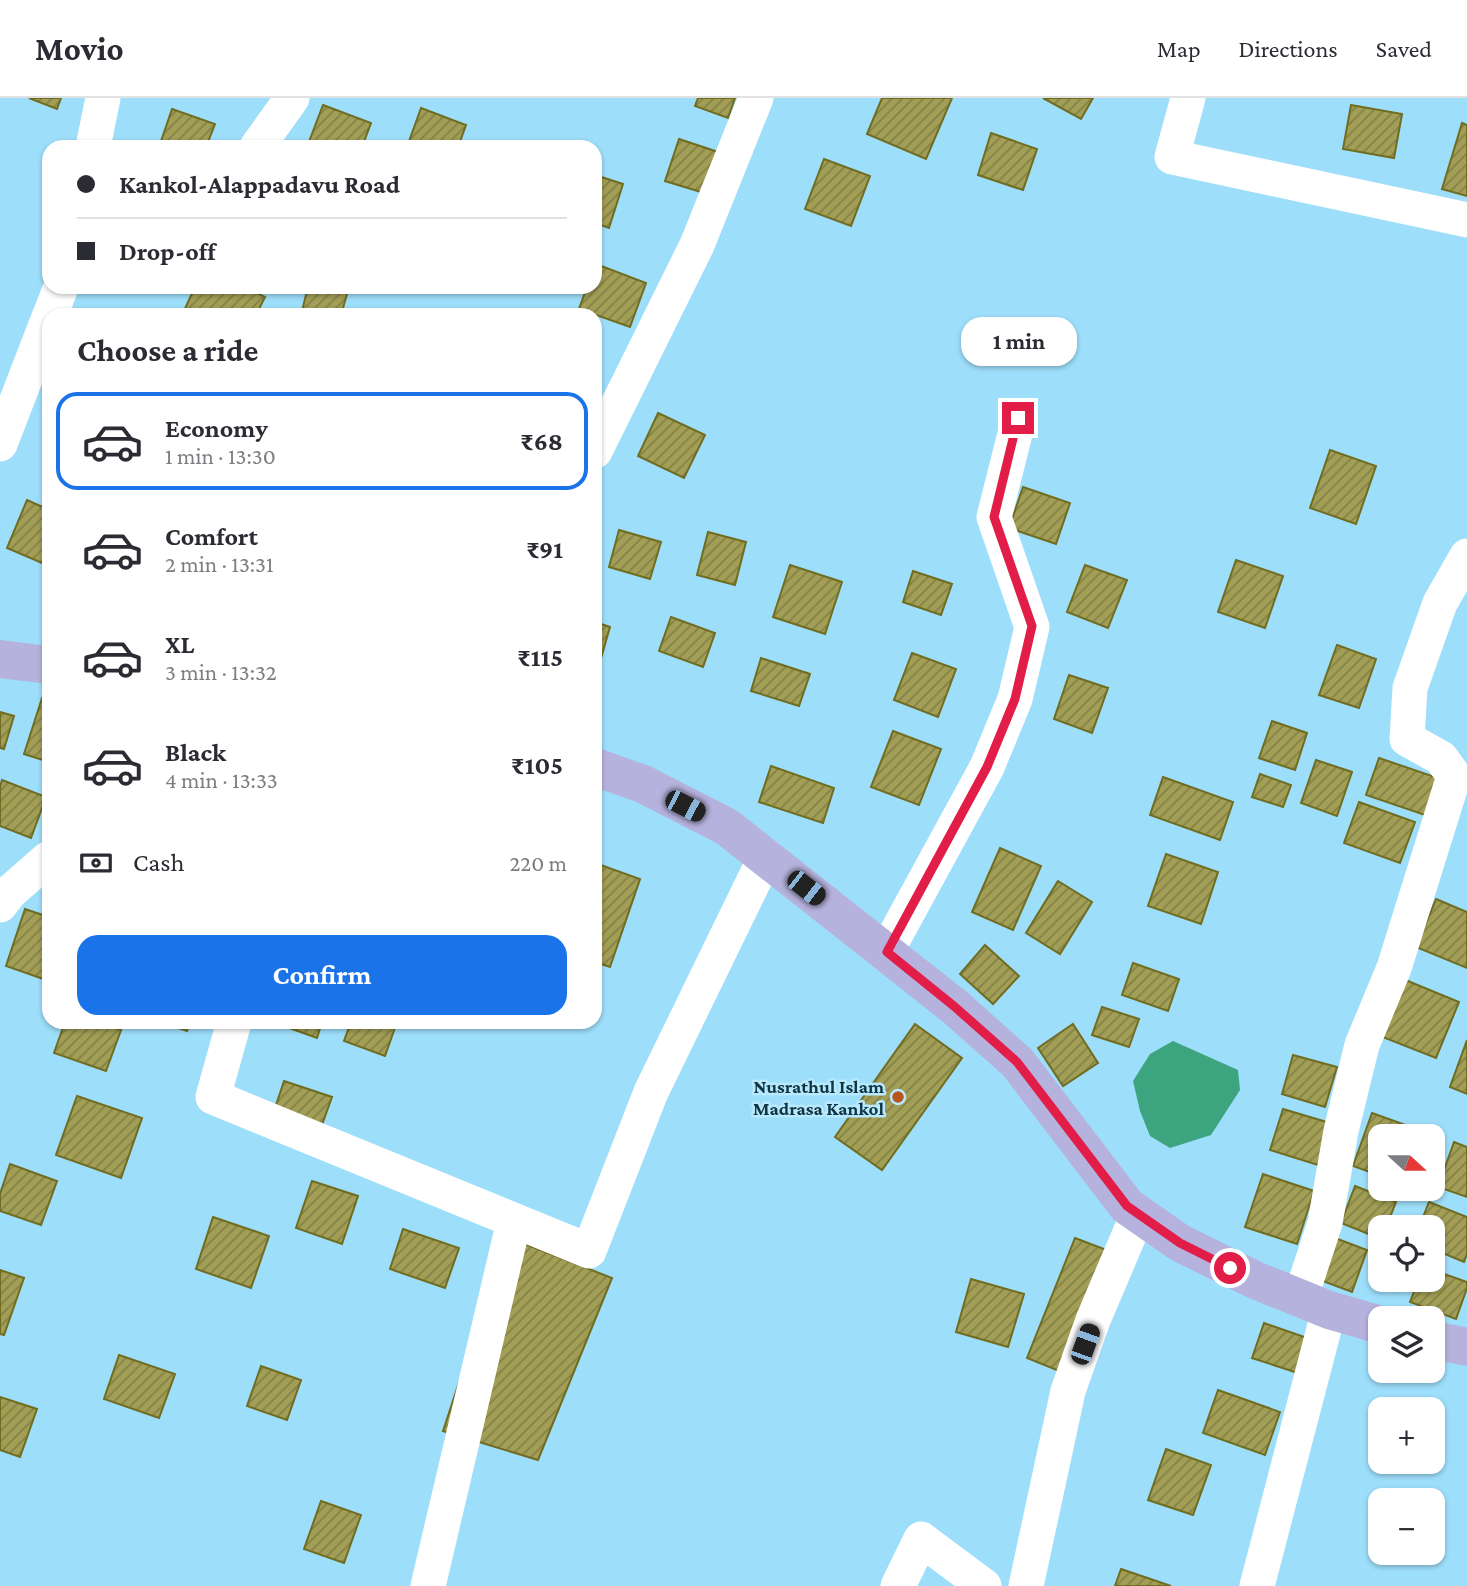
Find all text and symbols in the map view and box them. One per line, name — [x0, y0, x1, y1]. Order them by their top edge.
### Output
text: Movio — [35, 30, 124, 67]
text: Map — [1157, 35, 1201, 62]
text: Directions — [1239, 35, 1338, 62]
text: Saved — [1376, 35, 1432, 62]
text: Kankol-Alappadavu Road — [119, 170, 400, 199]
text: Drop-off — [119, 237, 216, 266]
callout: 1 min — [960, 316, 1076, 366]
text: 1 min — [993, 328, 1045, 354]
text: Choose a ride — [77, 332, 258, 368]
route end — [1002, 402, 1034, 434]
icon: car — [81, 410, 144, 473]
text: Economy — [165, 414, 268, 443]
text: ₹68 — [520, 427, 563, 456]
text: 1 min · 13:30 — [165, 443, 276, 469]
icon: car — [81, 518, 144, 581]
text: Comfort — [165, 522, 258, 551]
text: ₹91 — [526, 535, 563, 564]
text: 2 min · 13:31 — [165, 551, 274, 577]
icon: car — [81, 626, 144, 689]
text: XL — [165, 630, 194, 659]
text: ₹115 — [517, 643, 563, 672]
text: 3 min · 13:32 — [165, 659, 277, 685]
icon: car — [81, 734, 144, 797]
text: Black — [165, 738, 226, 767]
text: ₹105 — [511, 751, 563, 780]
text: 4 min · 13:33 — [165, 767, 278, 793]
car — [662, 787, 709, 825]
icon: cash — [77, 844, 115, 882]
text: Cash — [133, 848, 184, 877]
text: 220 m — [509, 850, 567, 876]
car — [783, 867, 830, 909]
button: Confirm — [77, 935, 567, 1015]
place label: Nusrathul Islam Madrasa Kankol — [753, 1076, 884, 1119]
marker: Nusrathul Islam Madrasa Kankol — [890, 1089, 906, 1105]
north arrow — [1368, 1124, 1446, 1200]
map controls — [1368, 1124, 1445, 1565]
button: locate — [1368, 1215, 1445, 1292]
route start — [1214, 1252, 1246, 1284]
button: layers — [1368, 1306, 1445, 1383]
car — [1068, 1321, 1103, 1367]
button: + — [1368, 1397, 1445, 1474]
button: − — [1368, 1488, 1445, 1565]

